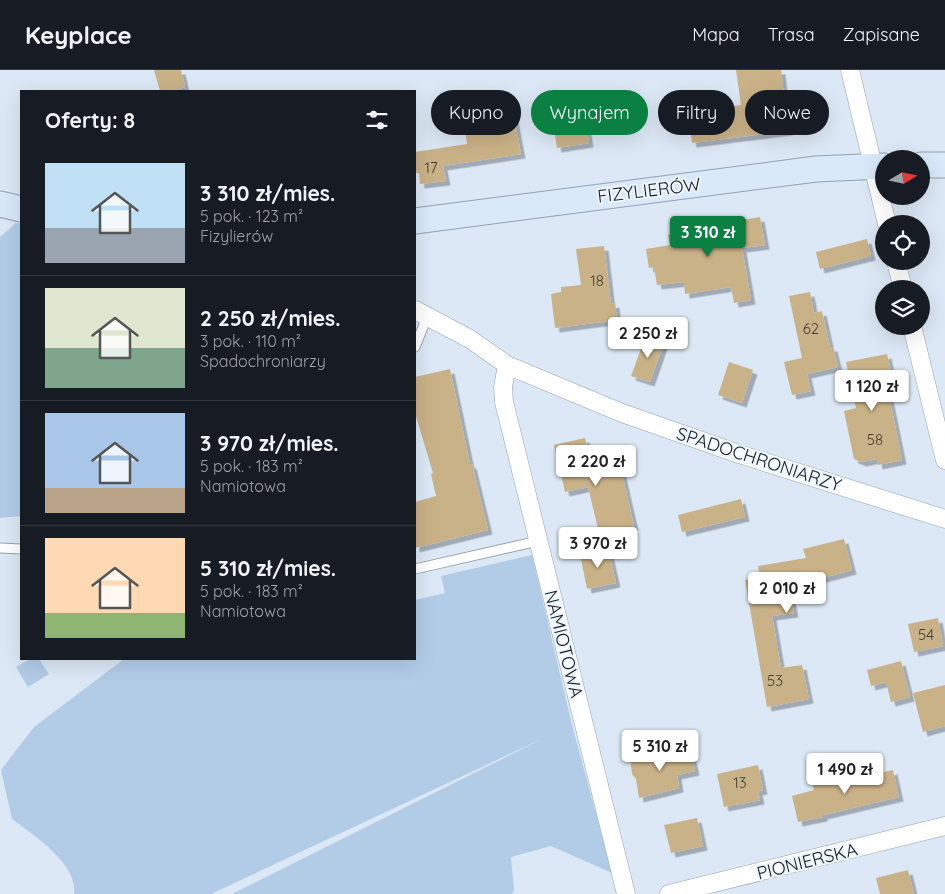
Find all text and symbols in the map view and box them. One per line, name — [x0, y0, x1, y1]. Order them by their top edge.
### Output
text: Keyplace — [25, 20, 132, 50]
text: Mapa — [692, 23, 740, 46]
text: Trasa — [768, 23, 815, 46]
text: Zapisane — [843, 23, 920, 46]
chip: Kupno — [431, 90, 521, 135]
chip: Wynajem — [531, 90, 648, 135]
chip: Filtry — [658, 90, 735, 135]
chip: Nowe — [745, 90, 829, 135]
icon: filters — [363, 106, 391, 134]
text: Oferty: 8 — [45, 107, 135, 133]
north arrow — [875, 150, 930, 205]
map controls — [875, 150, 930, 335]
house number: 17 — [424, 158, 438, 177]
street label: FIZYLIERÓW — [596, 172, 702, 208]
text: 3 310 zł/mies. — [200, 180, 335, 206]
icon: home — [85, 183, 145, 243]
text: 5 pok. · 123 m² — [200, 206, 303, 226]
button: locate — [875, 215, 930, 270]
pin: 3 310 zł — [656, 216, 760, 258]
text: 3 310 zł — [681, 222, 735, 242]
text: Fizylierów — [200, 226, 273, 246]
house number: 18 — [590, 271, 604, 290]
button: layers — [875, 280, 930, 335]
text: 2 250 zł/mies. — [200, 305, 340, 331]
icon: home — [85, 308, 145, 368]
pin: 2 250 zł — [596, 316, 700, 359]
house number: 62 — [803, 319, 819, 338]
text: 2 250 zł — [619, 323, 677, 343]
text: 3 pok. · 110 m² — [200, 331, 301, 351]
text: Spadochroniarzy — [200, 351, 326, 371]
pin: 1 120 zł — [820, 370, 924, 412]
text: 1 120 zł — [846, 376, 898, 396]
street label: SPADOCHRONIARZY — [674, 422, 844, 496]
text: 3 970 zł/mies. — [200, 430, 339, 456]
house number: 58 — [867, 430, 883, 449]
icon: home — [85, 433, 145, 493]
pin: 2 220 zł — [544, 444, 648, 487]
text: 2 220 zł — [567, 451, 625, 471]
text: 5 pok. · 183 m² — [200, 456, 303, 476]
text: Namiotowa — [200, 476, 286, 496]
pin: 3 970 zł — [546, 526, 650, 569]
text: 3 970 zł — [570, 533, 626, 553]
text: 5 310 zł/mies. — [200, 555, 336, 581]
icon: home — [85, 558, 145, 618]
pin: 2 010 zł — [735, 572, 839, 614]
text: 2 010 zł — [759, 578, 815, 598]
text: 5 pok. · 183 m² — [200, 581, 303, 601]
street label: NAMIOTOWA — [539, 588, 589, 701]
text: Namiotowa — [200, 601, 286, 621]
house number: 54 — [918, 625, 934, 644]
house number: 53 — [767, 671, 783, 690]
pin: 5 310 zł — [608, 730, 712, 772]
text: 5 310 zł — [633, 736, 687, 756]
pin: 1 490 zł — [793, 752, 897, 795]
text: 1 490 zł — [817, 759, 873, 779]
house number: 13 — [733, 773, 747, 792]
street label: PIONIERSKA — [754, 837, 860, 885]

